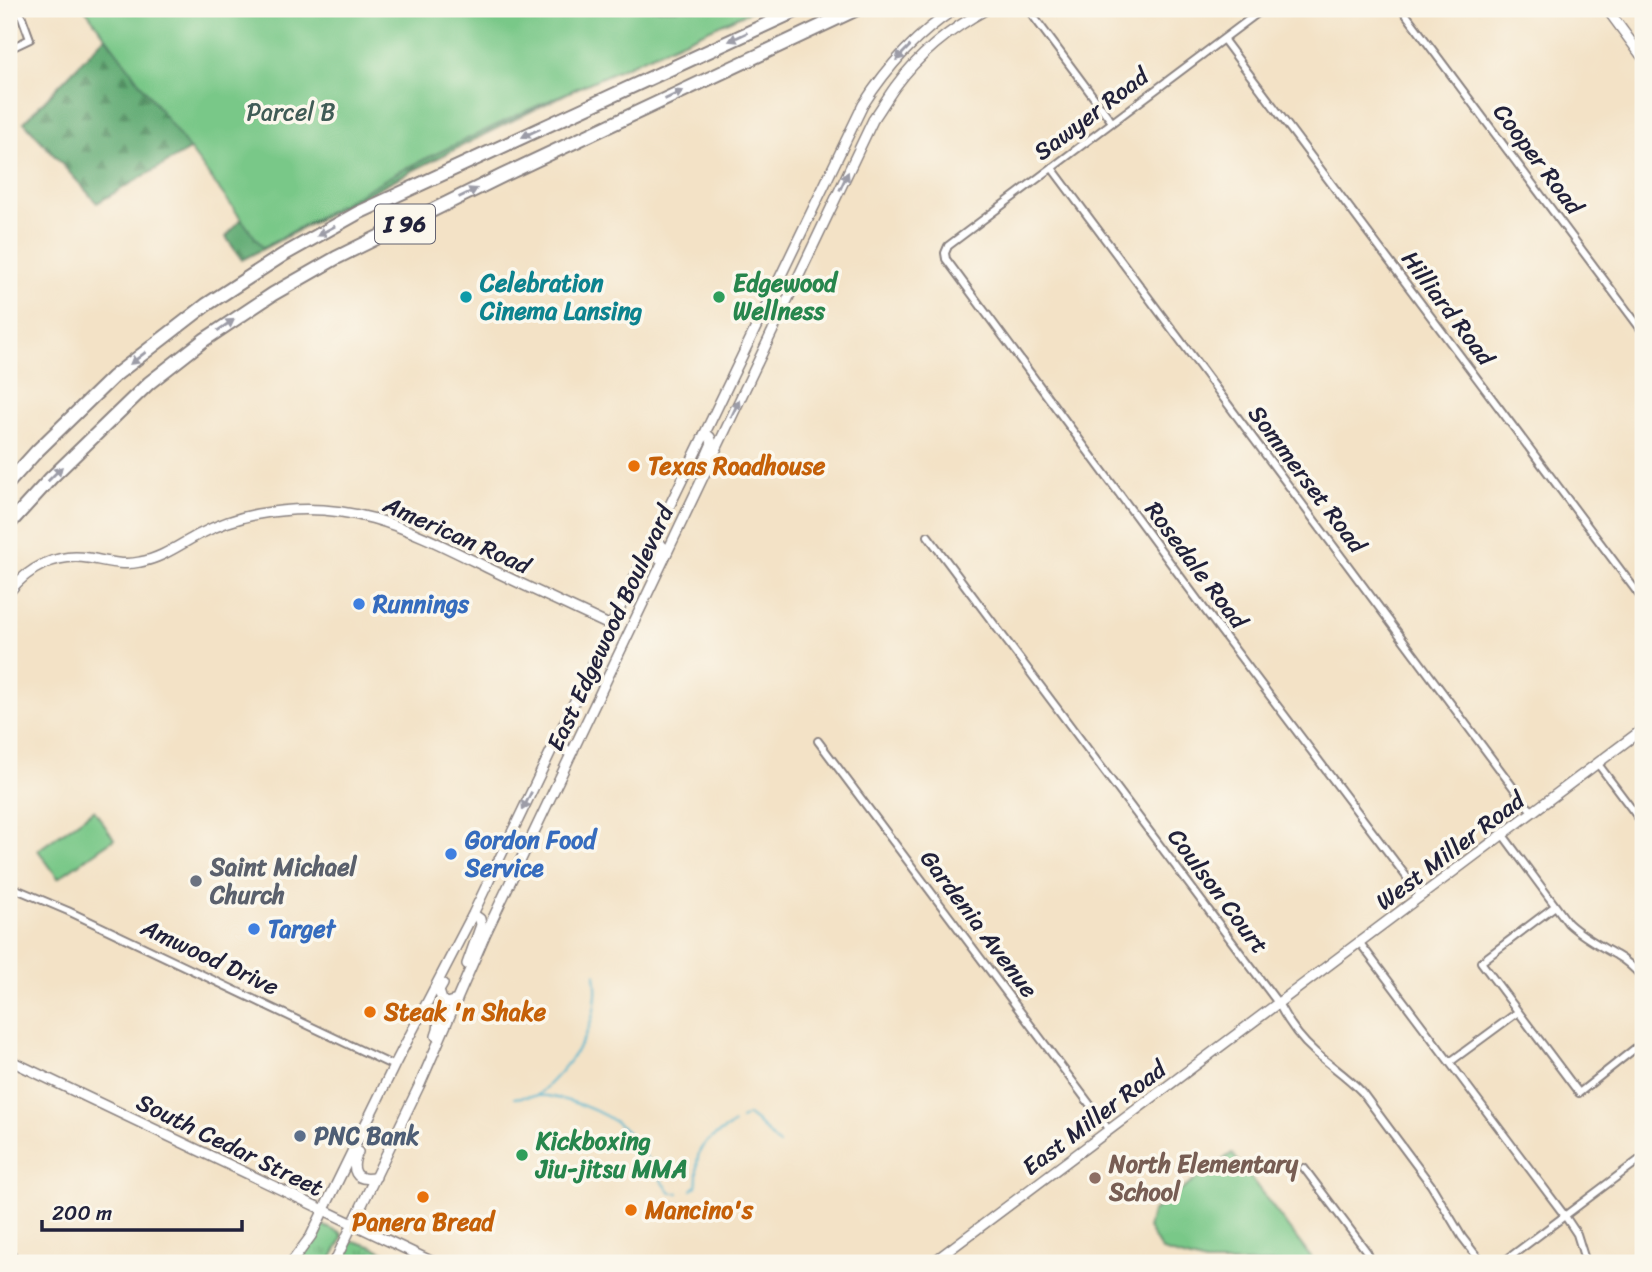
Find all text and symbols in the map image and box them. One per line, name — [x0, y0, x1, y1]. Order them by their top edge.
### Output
one-way arrow — [728, 31, 748, 43]
one-way arrow — [896, 44, 912, 61]
street label: Sawyer Road — [1024, 55, 1160, 172]
one-way arrow — [664, 89, 684, 101]
park label: Parcel B — [247, 91, 336, 133]
street label: Cooper Road — [1482, 94, 1595, 225]
one-way arrow — [521, 127, 541, 138]
one-way arrow — [838, 171, 849, 191]
one-way arrow — [458, 187, 478, 198]
road number: I 96 — [375, 204, 435, 244]
one-way arrow — [316, 225, 336, 237]
street label: Hilliard Road — [1390, 241, 1507, 376]
place label: Celebration Cinema Lansing — [479, 262, 642, 332]
place label: Edgewood Wellness — [733, 262, 839, 332]
marker: Celebration Cinema Lansing — [458, 289, 474, 305]
marker: Edgewood Wellness — [711, 289, 727, 305]
one-way arrow — [217, 318, 235, 332]
one-way arrow — [129, 350, 147, 365]
street label: Sommerset Road — [1237, 396, 1378, 563]
one-way arrow — [729, 399, 741, 419]
place label: Texas Roadhouse — [648, 445, 826, 487]
marker: Texas Roadhouse — [626, 458, 642, 474]
one-way arrow — [46, 467, 63, 483]
street label: American Road — [376, 483, 539, 587]
street label: Rosedale Road — [1134, 492, 1260, 640]
street label: East Edgewood Boulevard — [534, 496, 687, 758]
place label: Runnings — [372, 583, 470, 625]
marker: Runnings — [351, 596, 367, 612]
street label: West Miller Road — [1366, 780, 1535, 921]
one-way arrow — [521, 791, 533, 811]
place label: Gordon Food Service — [464, 819, 598, 889]
street label: Coulson Court — [1156, 819, 1280, 963]
street label: Gardenia Avenue — [909, 841, 1049, 1007]
place label: Saint Michael Church — [209, 846, 357, 916]
marker: Gordon Food Service — [443, 846, 459, 862]
marker: Saint Michael Church — [188, 873, 204, 889]
street label: Amwood Drive — [133, 906, 286, 1007]
place label: Target — [268, 908, 337, 950]
marker: Target — [246, 921, 262, 937]
place label: Steak 'n Shake — [383, 991, 547, 1033]
marker: Steak 'n Shake — [362, 1004, 378, 1020]
street label: East Miller Road — [1013, 1049, 1176, 1187]
street label: South Cedar Street — [129, 1081, 331, 1209]
place label: PNC Bank — [314, 1115, 419, 1157]
place label: Kickboxing Jiu-jitsu MMA — [534, 1120, 688, 1190]
marker: PNC Bank — [292, 1128, 308, 1144]
place label: North Elementary School — [1108, 1143, 1299, 1213]
marker: Kickboxing Jiu-jitsu MMA — [514, 1147, 530, 1163]
marker: North Elementary School — [1087, 1170, 1103, 1186]
scale bar — [42, 1188, 242, 1232]
marker: Panera Bread — [415, 1189, 431, 1205]
place label: Mancino's — [644, 1189, 754, 1231]
text: 200 m — [52, 1194, 112, 1232]
place label: Panera Bread — [352, 1201, 496, 1243]
marker: Mancino's — [623, 1202, 639, 1218]

